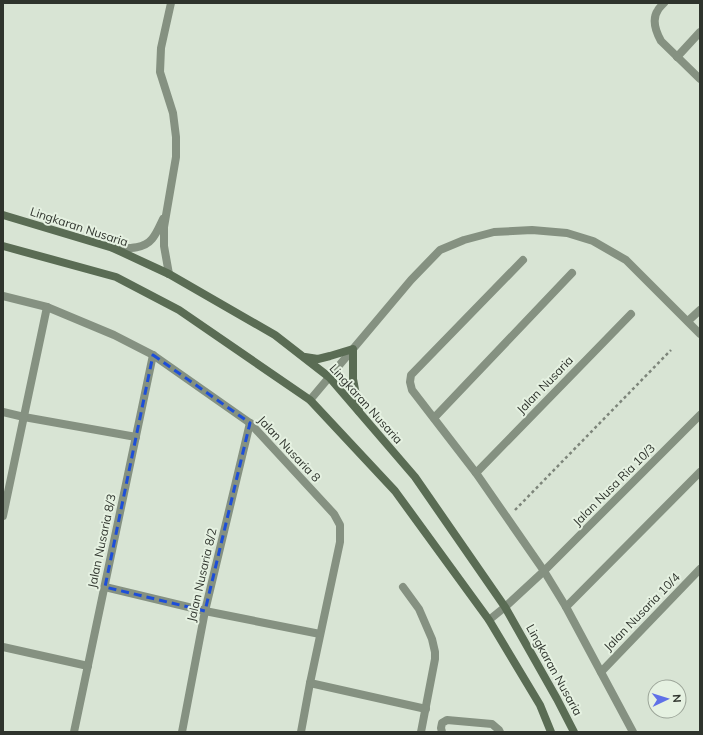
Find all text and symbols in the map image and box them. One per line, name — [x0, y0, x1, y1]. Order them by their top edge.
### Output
street label: Lingkaran Nusaria — [28, 204, 130, 249]
street label: Jalan Nusaria — [513, 353, 576, 417]
street label: Lingkaran Nusaria — [327, 361, 406, 447]
street label: Jalan Nusaria 8 — [255, 412, 324, 485]
street label: Jalan Nusa Ria 10/3 — [569, 440, 658, 529]
street label: Jalan Nusaria 8/3 — [84, 492, 119, 589]
street label: Jalan Nusaria 8/2 — [183, 527, 220, 623]
street label: Jalan Nusaria 10/4 — [600, 569, 683, 654]
street label: Lingkaran Nusaria — [523, 621, 586, 718]
north arrow — [647, 679, 687, 719]
text: N — [670, 694, 684, 703]

